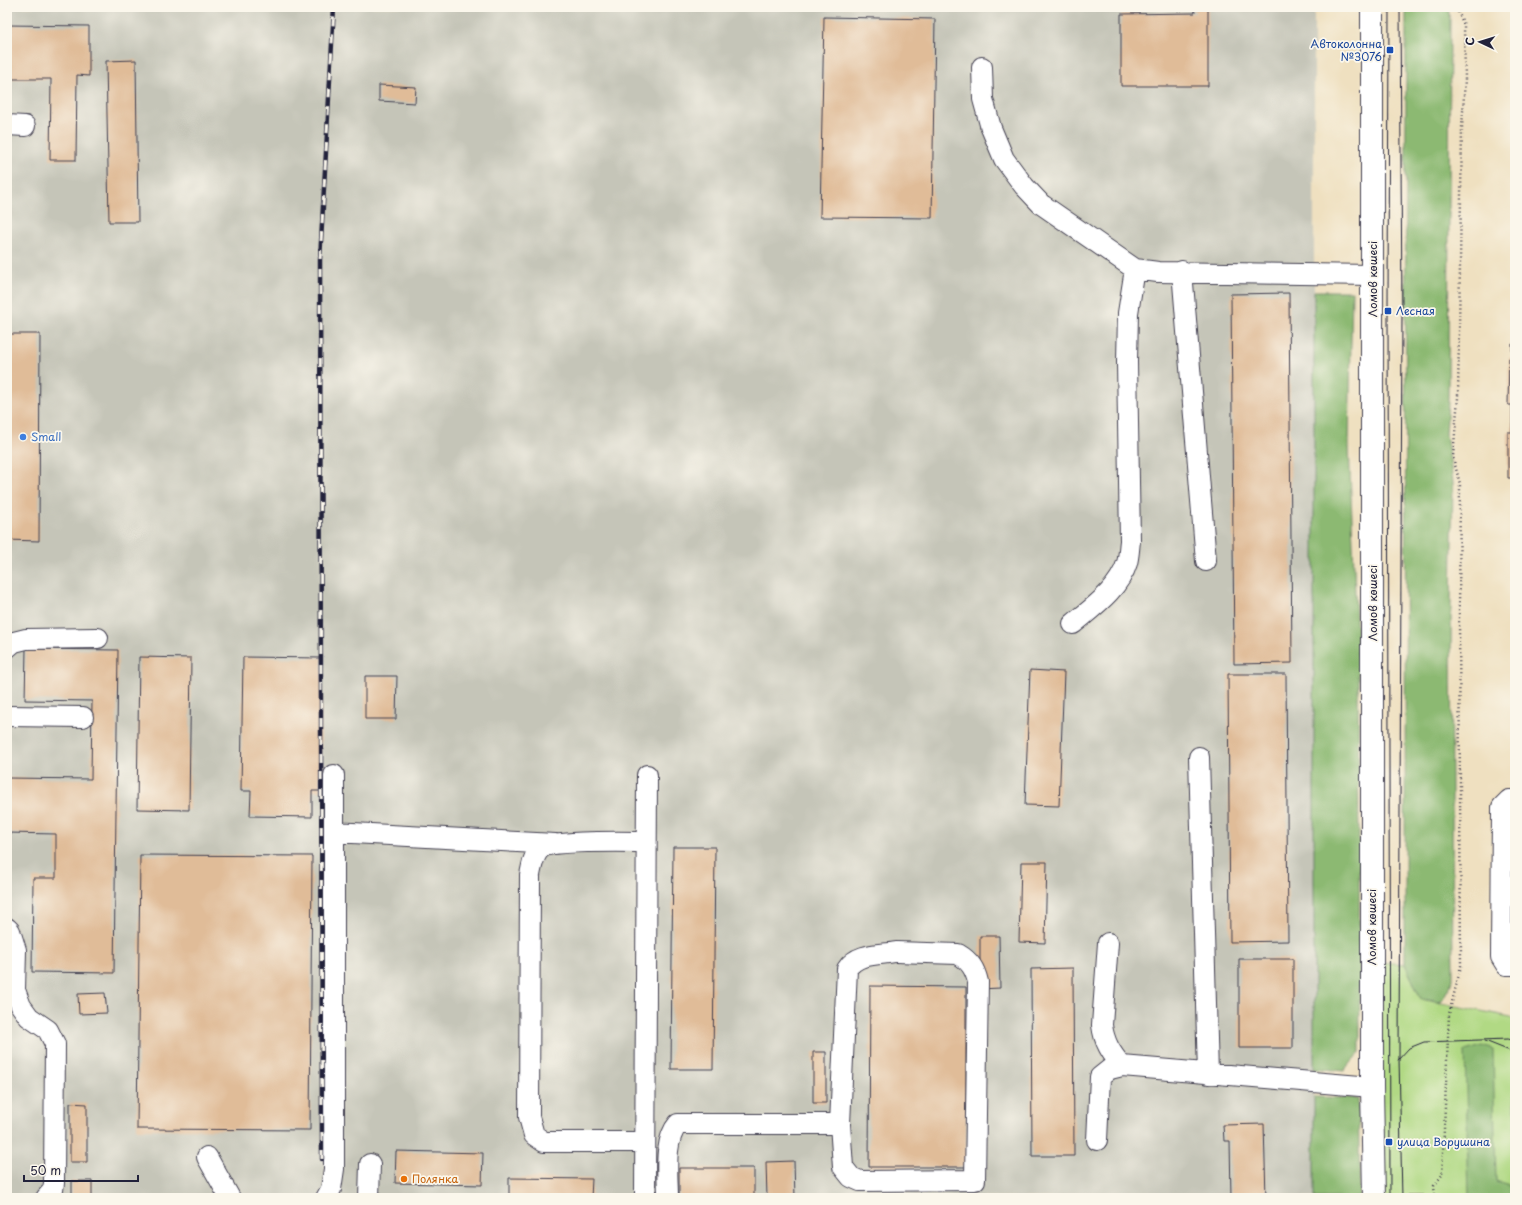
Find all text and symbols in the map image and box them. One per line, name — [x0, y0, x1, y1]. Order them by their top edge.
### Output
north arrow — [1460, 22, 1500, 62]
place label: Автоколонна №3076 — [1310, 35, 1382, 65]
text: С — [1461, 37, 1478, 46]
marker: Автоколонна №3076 — [1385, 45, 1395, 55]
street label: Ломов көшесі — [1364, 241, 1381, 317]
place label: Лесная — [1396, 302, 1435, 319]
marker: Лесная — [1383, 306, 1393, 316]
place label: Small — [31, 428, 61, 445]
marker: Small — [18, 432, 28, 442]
street label: Ломов көшесі — [1364, 565, 1381, 641]
street label: Ломов көшесі — [1363, 889, 1380, 965]
place label: улица Ворушина — [1397, 1133, 1490, 1150]
marker: улица Ворушина — [1384, 1137, 1394, 1147]
scale bar — [24, 1157, 138, 1183]
text: 50 m — [30, 1161, 61, 1179]
place label: Полянка — [412, 1170, 458, 1187]
marker: Полянка — [399, 1174, 409, 1184]

